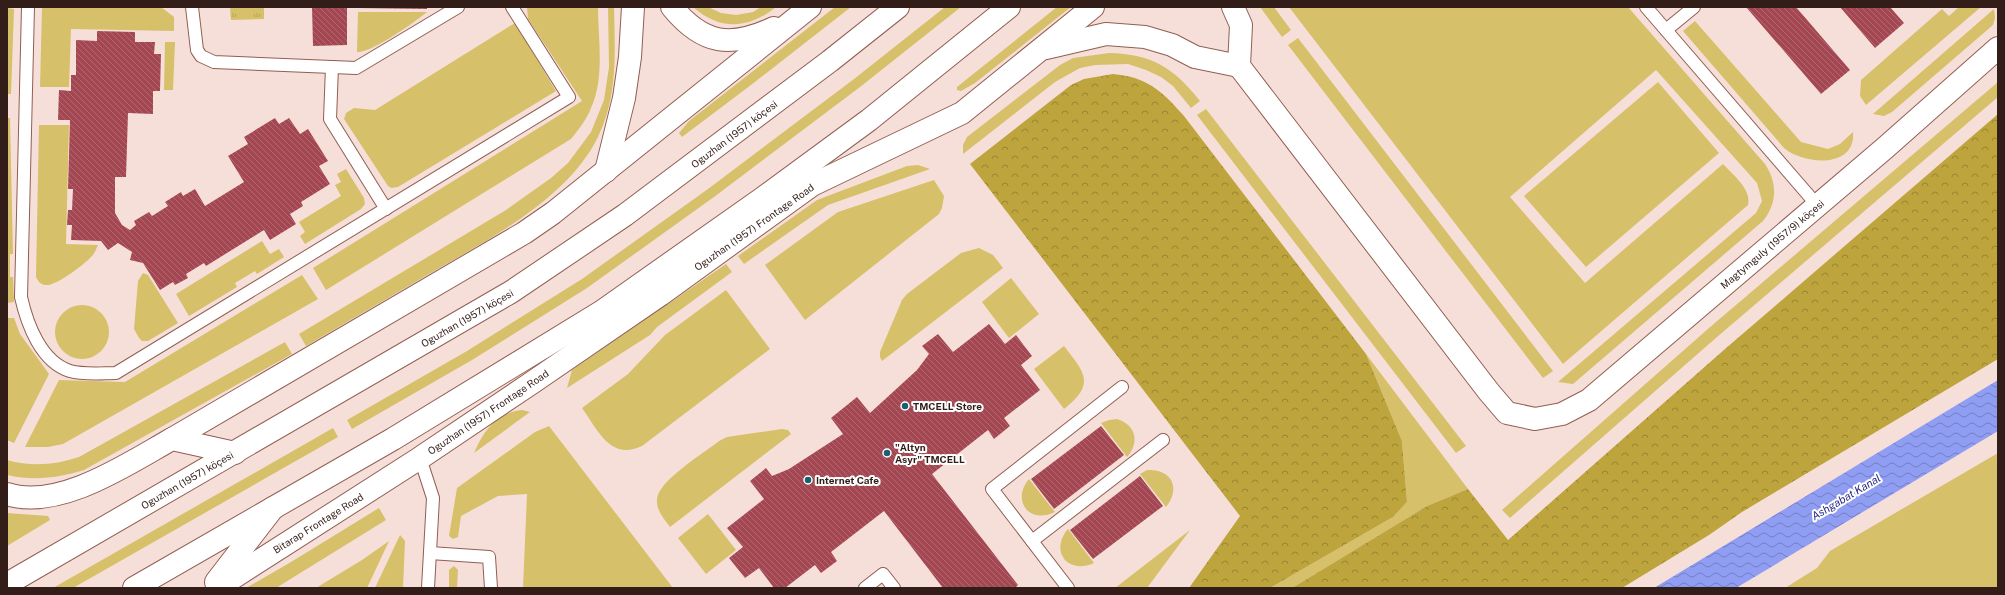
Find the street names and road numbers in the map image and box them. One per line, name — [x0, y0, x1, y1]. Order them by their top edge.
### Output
street label: Oguzhan (1957) köçesi — [689, 98, 779, 170]
street label: Oguzhan (1957) Frontage Road — [692, 181, 816, 273]
street label: Magtymguly (1957/9) köçesi — [1718, 197, 1826, 291]
street label: Oguzhan (1957) köçesi — [419, 287, 515, 349]
street label: Oguzhan (1957) Frontage Road — [425, 367, 551, 457]
street label: Oguzhan (1957) köçesi — [139, 449, 235, 511]
street label: Bitarap Frontage Road — [271, 490, 365, 556]

